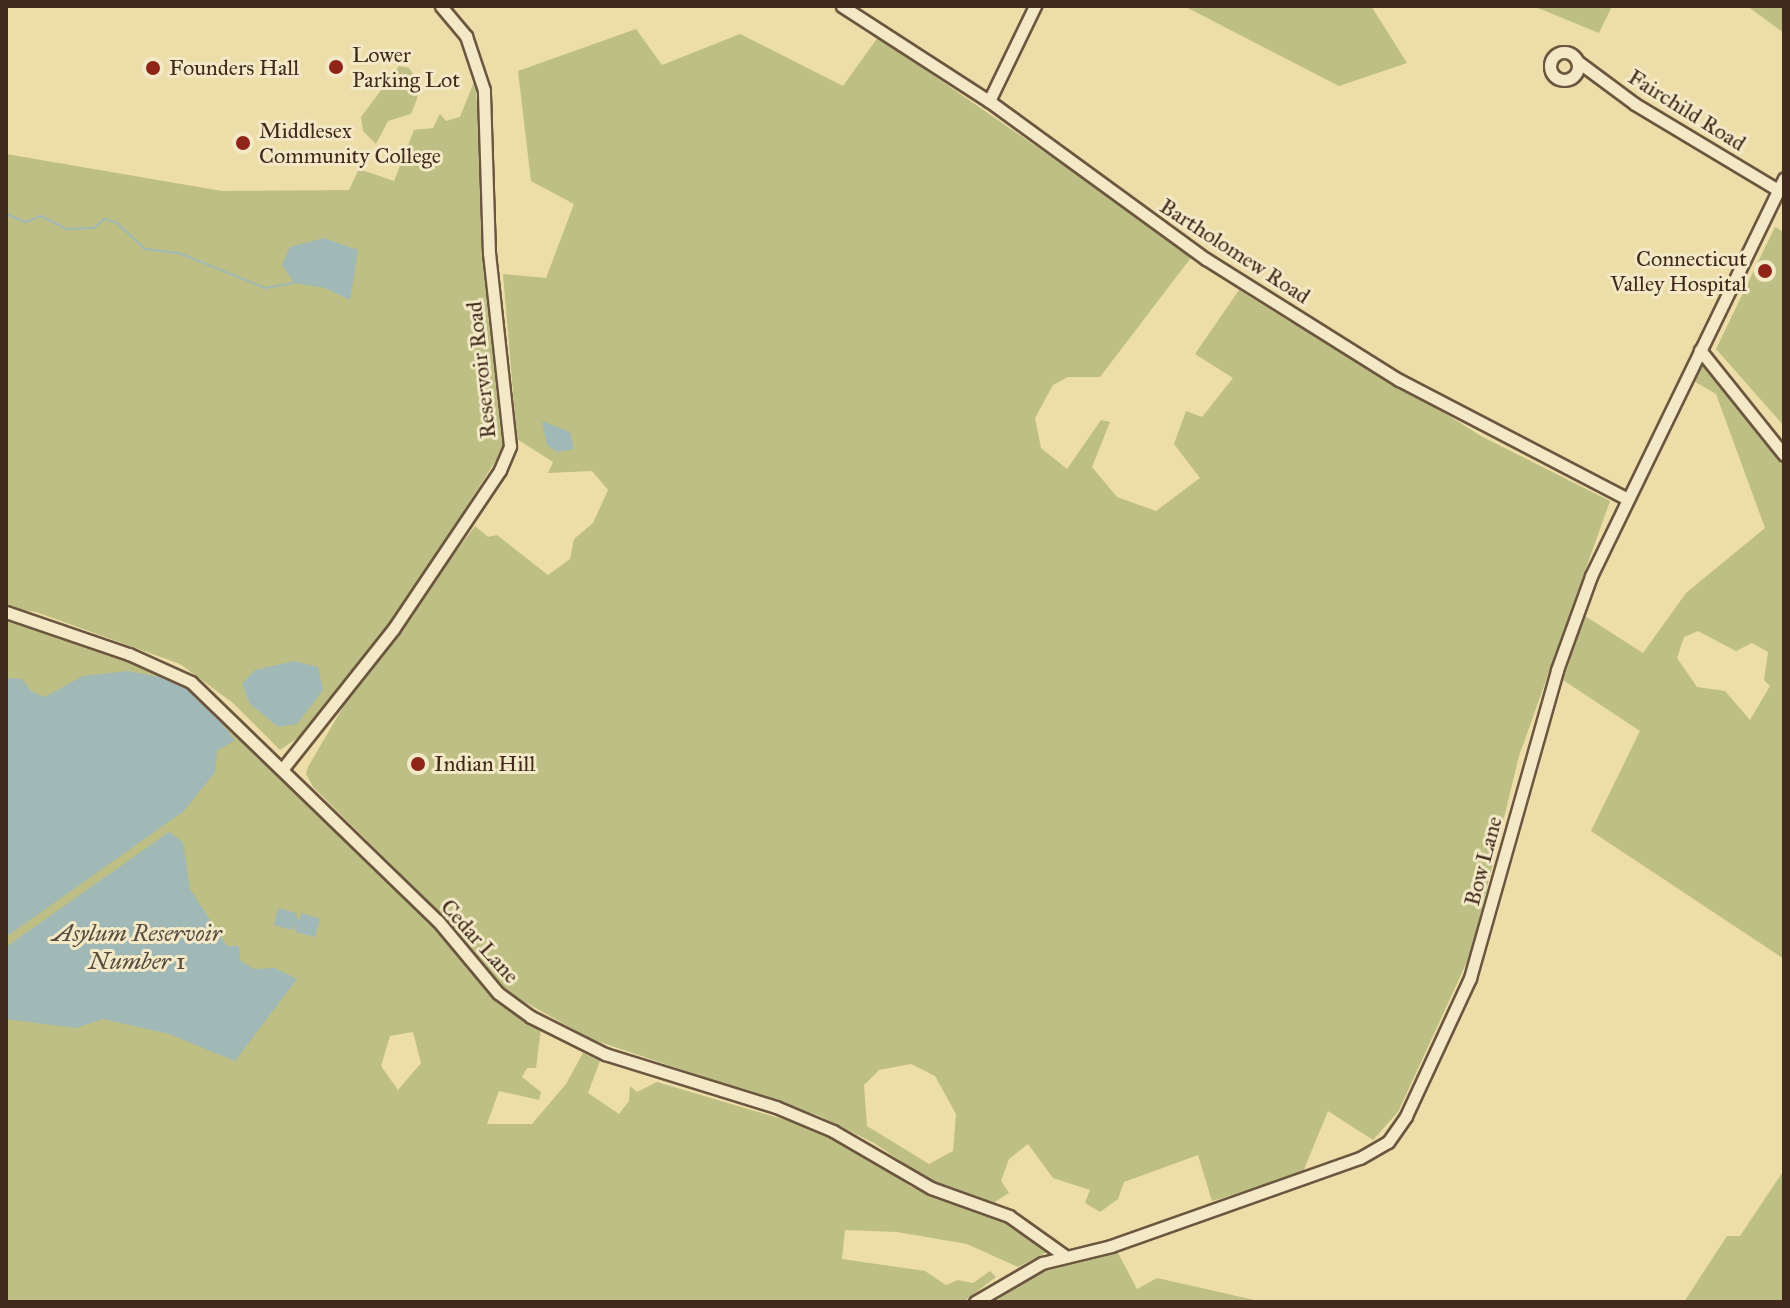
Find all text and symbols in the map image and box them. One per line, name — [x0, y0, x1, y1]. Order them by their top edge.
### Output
place label: Lower Parking Lot — [352, 41, 460, 92]
place label: Founders Hall — [169, 55, 299, 81]
marker: Lower Parking Lot — [327, 58, 345, 76]
marker: Founders Hall — [144, 59, 162, 77]
street label: Fairchild Road — [1623, 63, 1751, 157]
place label: Middlesex Community College — [259, 117, 441, 168]
marker: Middlesex Community College — [234, 134, 252, 152]
street label: Bartholomew Road — [1155, 193, 1315, 309]
place label: Connecticut Valley Hospital — [1610, 245, 1747, 296]
marker: Connecticut Valley Hospital — [1754, 260, 1776, 282]
street label: Reservoir Road — [461, 300, 501, 440]
place label: Indian Hill — [434, 751, 535, 777]
marker: Indian Hill — [409, 755, 427, 773]
street label: Bow Lane — [1458, 813, 1508, 909]
street label: Cedar Lane — [435, 893, 525, 989]
water label: Asylum Reservoir Number 1 — [52, 920, 222, 976]

